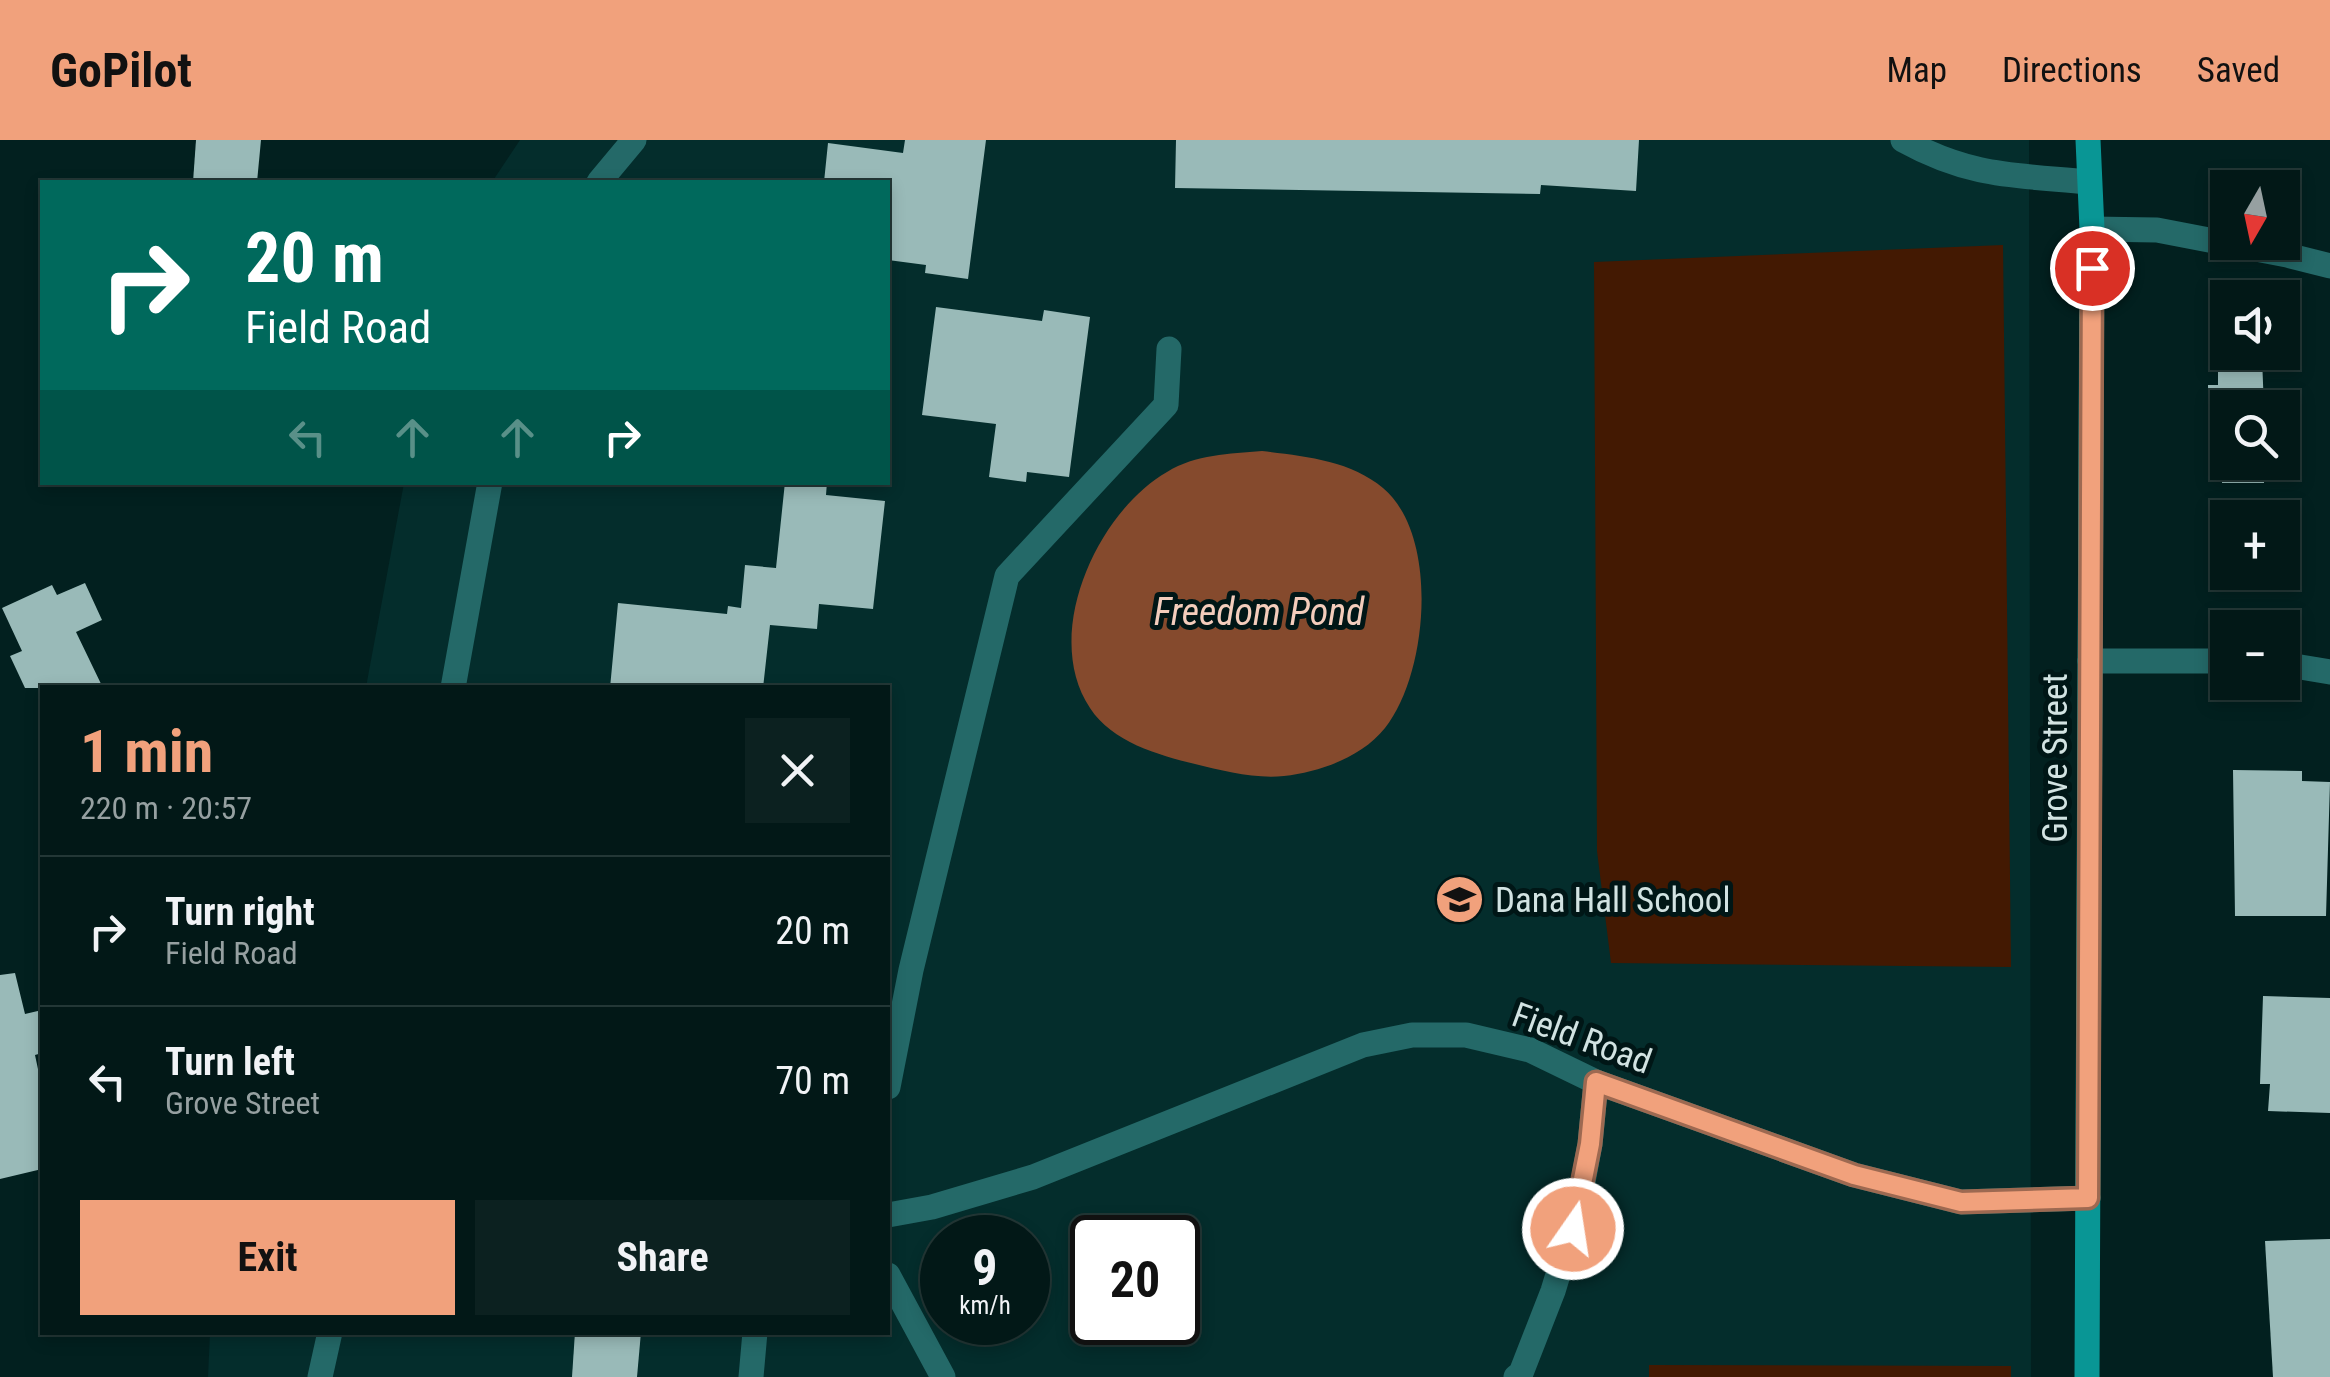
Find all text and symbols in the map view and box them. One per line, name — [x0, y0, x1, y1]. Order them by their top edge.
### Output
text: GoPilot — [50, 42, 192, 99]
text: Map — [1887, 50, 1947, 91]
text: Directions — [2002, 50, 2142, 91]
text: Saved — [2197, 50, 2280, 91]
north arrow — [2210, 170, 2300, 260]
map controls — [2210, 170, 2300, 700]
text: 20 m — [245, 217, 384, 299]
icon: right — [80, 220, 210, 350]
pin — [2050, 226, 2135, 311]
icon: arrive — [2065, 241, 2120, 296]
button: sound — [2210, 280, 2300, 370]
text: Field Road — [245, 301, 431, 354]
button: search — [2210, 390, 2300, 480]
icon: left — [280, 410, 335, 465]
icon: ahead — [385, 410, 440, 465]
icon: ahead — [490, 410, 545, 465]
icon: right — [595, 410, 650, 465]
button: + — [2210, 500, 2300, 590]
water label: Freedom Pond — [1154, 590, 1365, 634]
button: − — [2210, 610, 2300, 700]
street label: Grove Street — [2035, 673, 2076, 843]
text: 1 min — [80, 716, 213, 787]
button: close — [745, 718, 850, 823]
text: 220 m · 20:57 — [80, 789, 252, 827]
school or university icon: Dana Hall School — [1434, 874, 1486, 926]
place label: Dana Hall School — [1495, 880, 1730, 921]
text: Turn right — [165, 890, 315, 934]
icon: right — [80, 904, 135, 959]
text: 20 m — [775, 909, 850, 953]
text: Field Road — [165, 934, 298, 972]
street label: Field Road — [1507, 994, 1657, 1083]
text: Turn left — [165, 1040, 295, 1084]
icon: left — [80, 1054, 135, 1109]
text: 70 m — [775, 1059, 850, 1103]
text: Grove Street — [165, 1084, 320, 1122]
position arrow — [1521, 1177, 1625, 1281]
button: Exit — [80, 1200, 455, 1315]
button: Share — [475, 1200, 850, 1315]
speed limit sign: 20 — [1070, 1215, 1200, 1345]
text: 9 — [972, 1239, 998, 1297]
text: km/h — [959, 1291, 1011, 1320]

